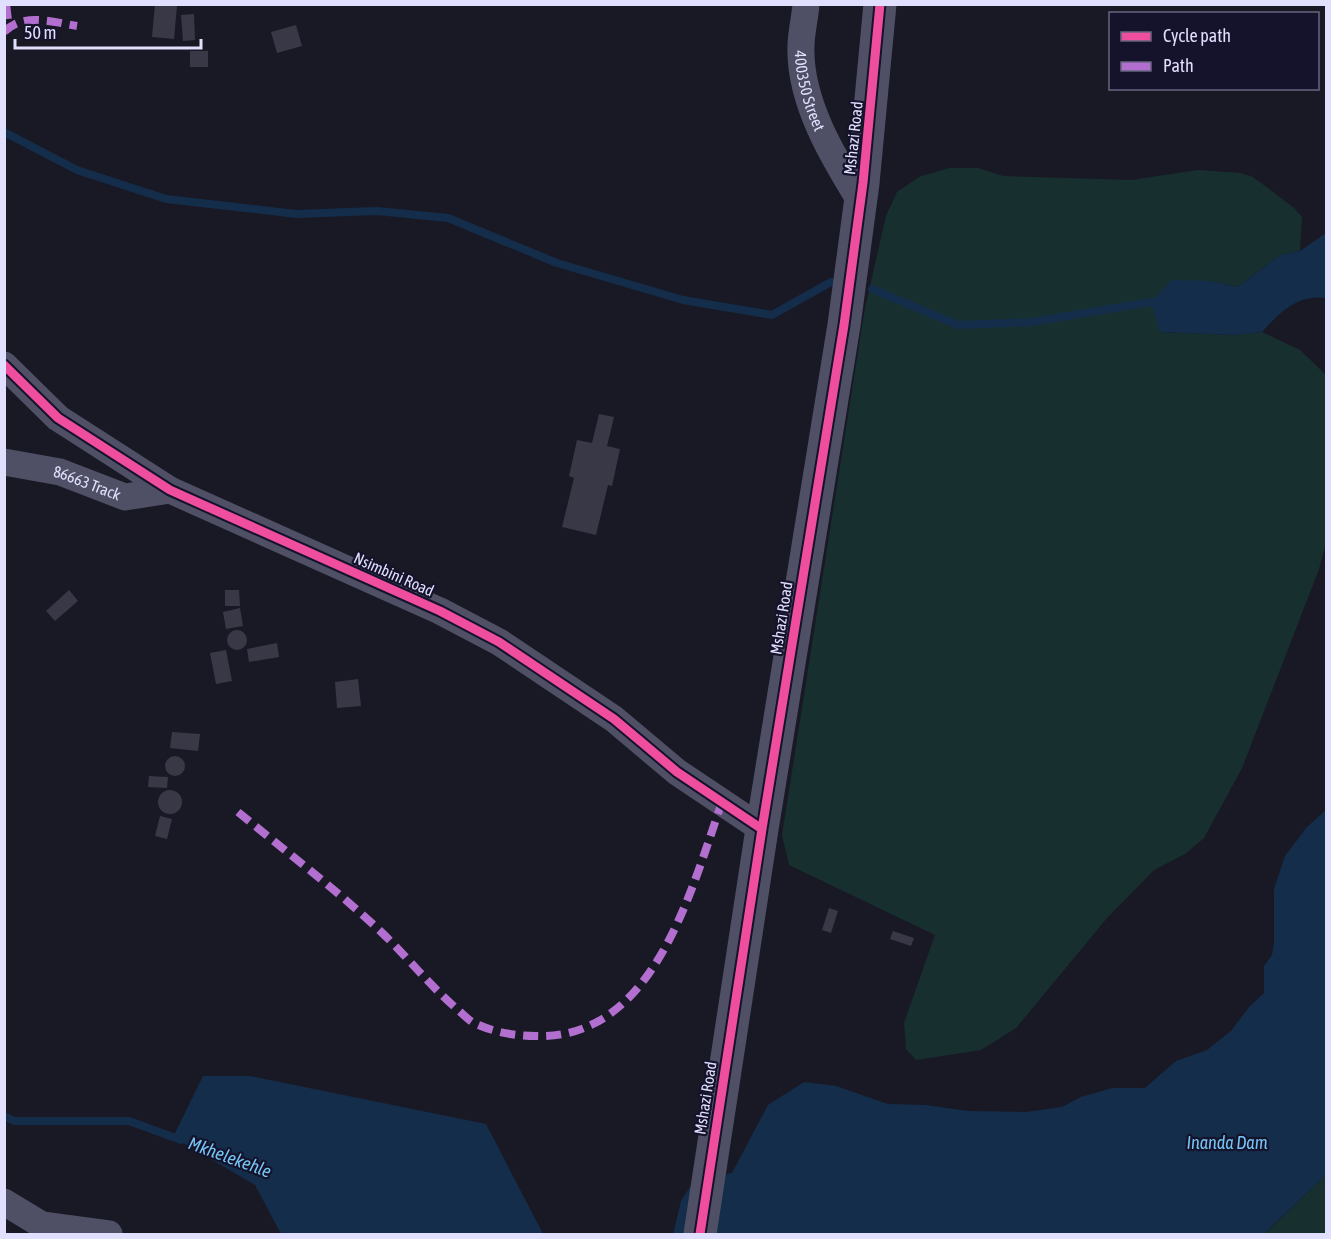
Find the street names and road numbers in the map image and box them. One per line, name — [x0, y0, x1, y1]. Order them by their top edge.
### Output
street label: 400350 Street — [792, 50, 829, 134]
street label: Mshazi Road — [840, 100, 866, 176]
street label: 86663 Track — [52, 462, 123, 504]
street label: Nsimbini Road — [351, 548, 437, 600]
street label: Mshazi Road — [766, 580, 796, 656]
street label: Mshazi Road — [690, 1060, 720, 1136]

